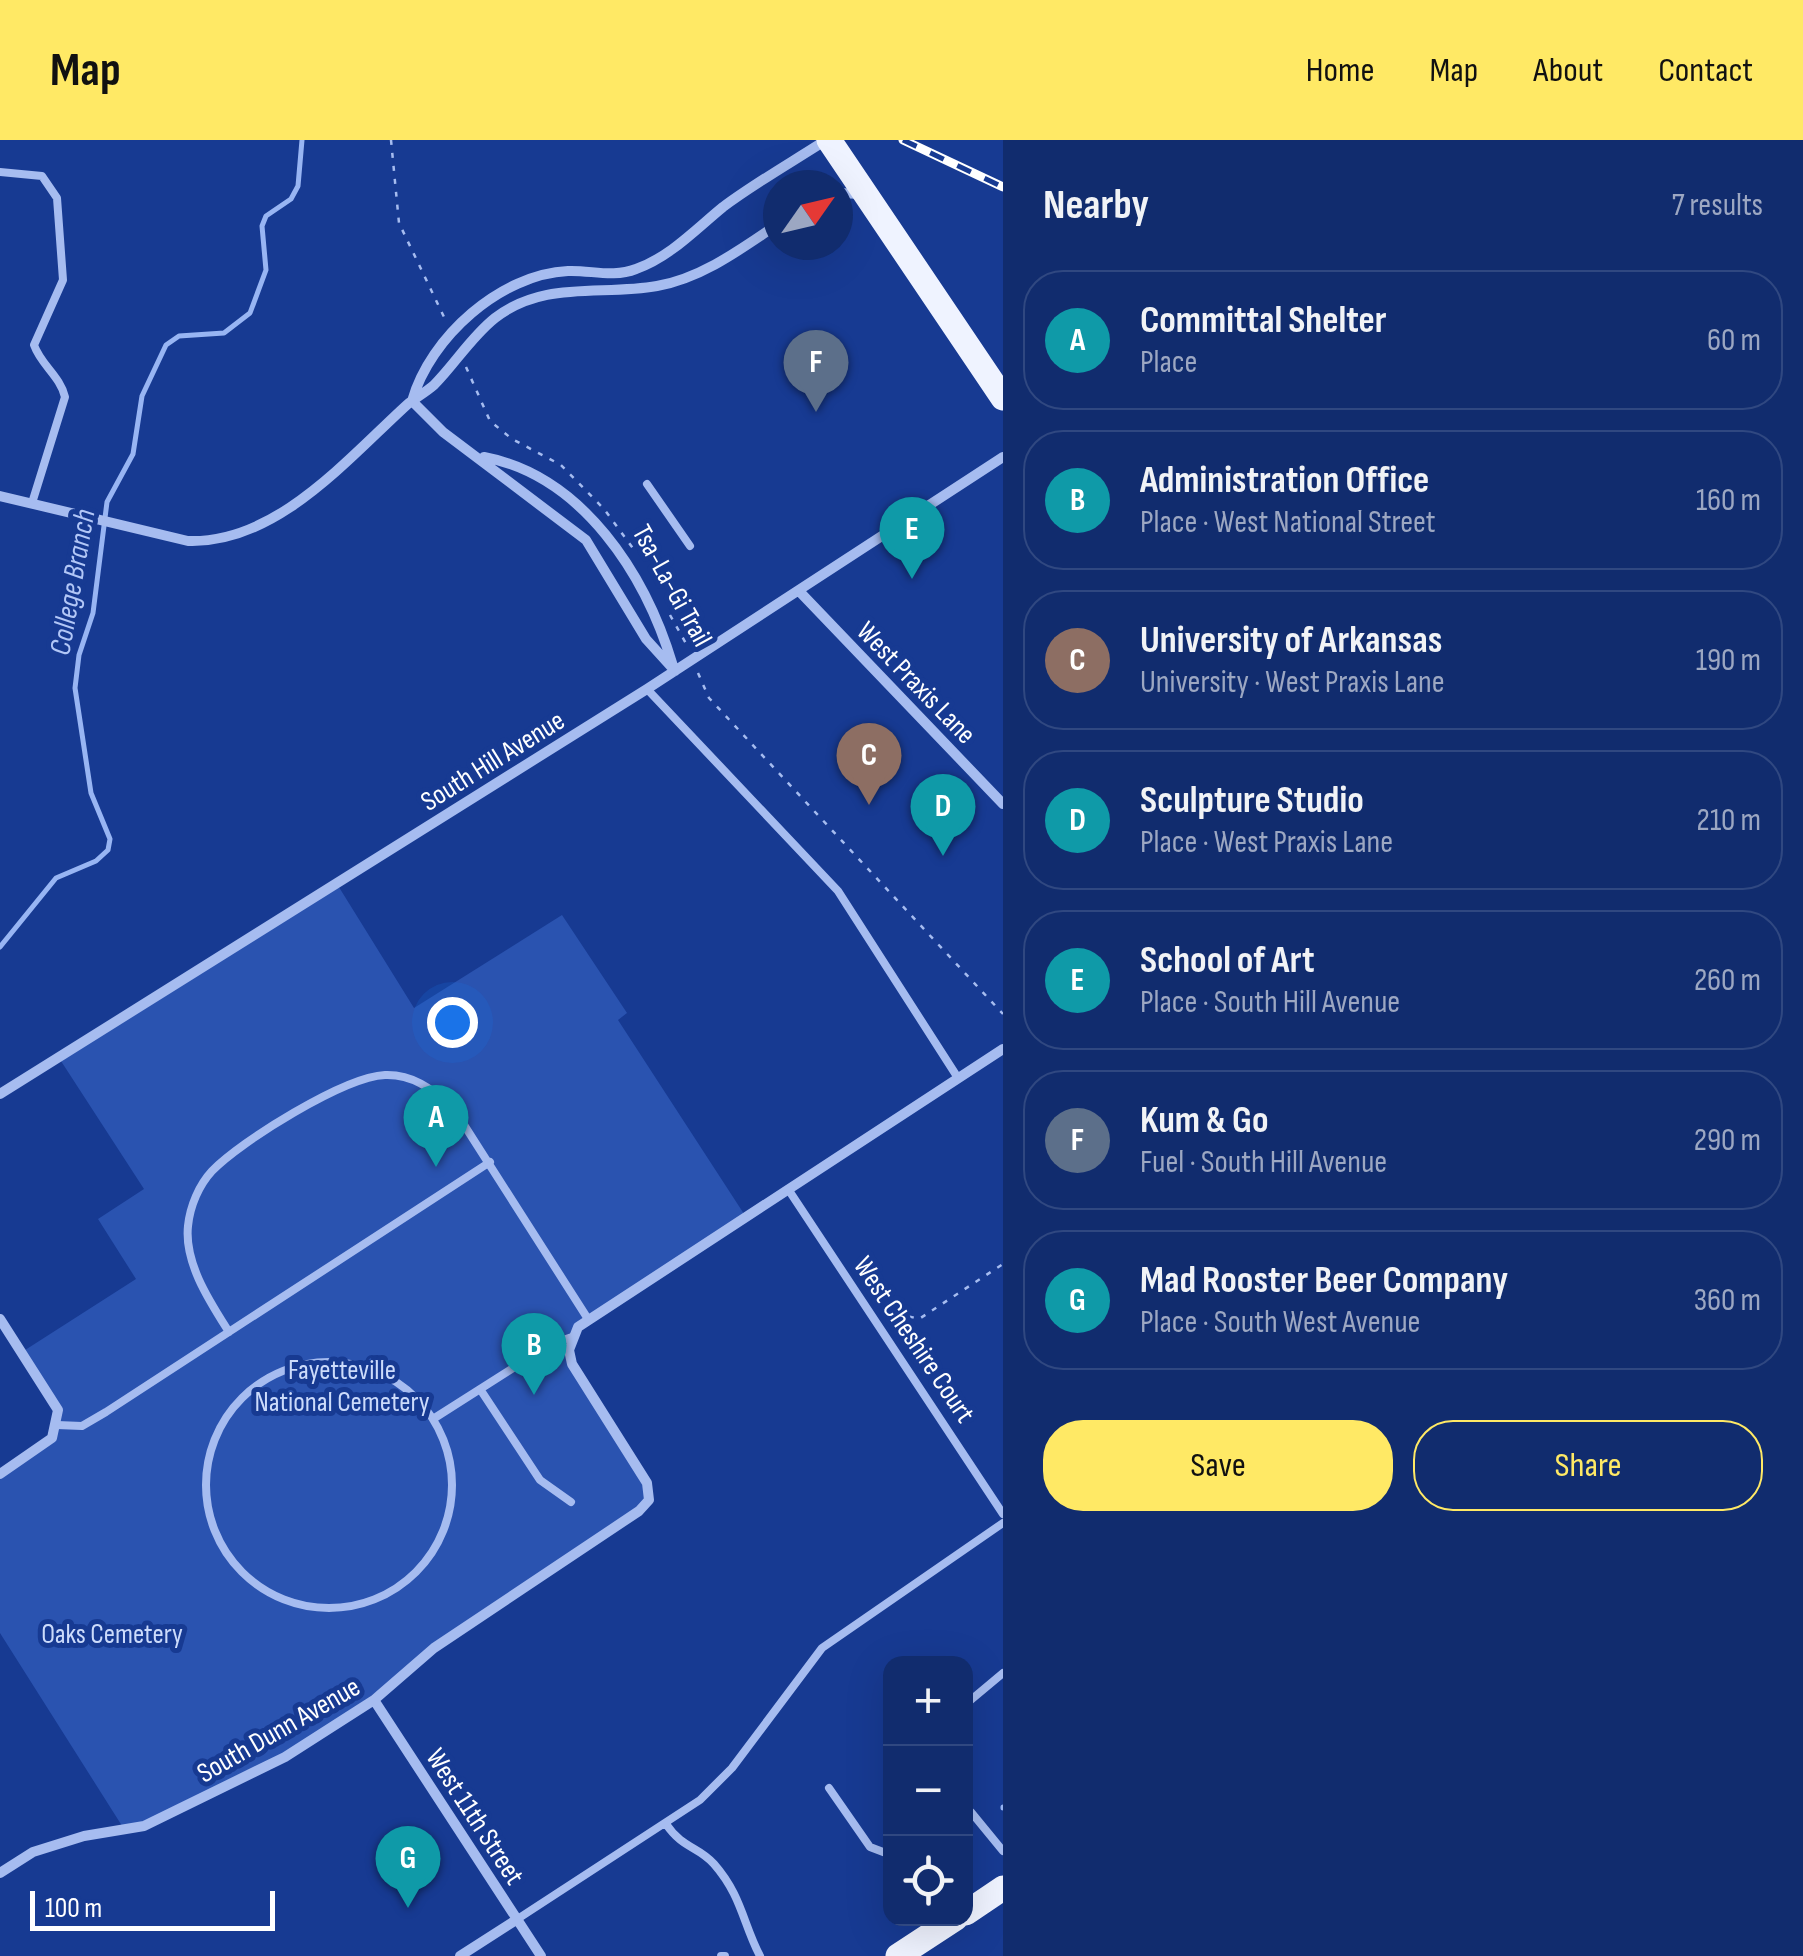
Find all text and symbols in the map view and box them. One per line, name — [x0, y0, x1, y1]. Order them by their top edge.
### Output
text: Map — [50, 42, 121, 99]
text: Home — [1306, 49, 1375, 92]
text: Map — [1430, 49, 1478, 92]
text: About — [1533, 49, 1603, 92]
text: Contact — [1658, 49, 1753, 92]
north arrow — [763, 170, 853, 260]
text: Nearby — [1043, 180, 1149, 231]
text: 7 results — [1672, 186, 1763, 225]
text: Committal Shelter — [1140, 298, 1386, 343]
text: A — [1070, 321, 1085, 360]
text: 60 m — [1707, 321, 1761, 360]
pin: F — [784, 330, 848, 412]
text: Place — [1140, 343, 1197, 382]
text: Administration Office — [1140, 458, 1429, 503]
text: B — [1070, 481, 1085, 520]
text: 160 m — [1696, 481, 1761, 520]
pin: E — [880, 496, 944, 579]
text: Place · West National Street — [1140, 503, 1436, 542]
water label: College Branch — [42, 506, 104, 658]
street label: Tsa-La-Gi Trail — [625, 519, 719, 652]
street label: West Praxis Lane — [850, 615, 982, 751]
text: University of Arkansas — [1140, 618, 1442, 663]
text: C — [1069, 641, 1086, 680]
text: 190 m — [1696, 641, 1761, 680]
text: University · West Praxis Lane — [1140, 663, 1445, 702]
street label: South Hill Avenue — [415, 704, 571, 818]
pin: C — [836, 722, 902, 805]
pin: D — [910, 774, 976, 856]
text: Sculpture Studio — [1140, 778, 1364, 823]
text: D — [1069, 801, 1086, 840]
text: 210 m — [1697, 801, 1761, 840]
text: Place · West Praxis Lane — [1140, 823, 1393, 862]
text: School of Art — [1140, 938, 1315, 983]
text: E — [1071, 961, 1084, 1000]
text: 260 m — [1694, 961, 1761, 1000]
text: Place · South Hill Avenue — [1140, 983, 1400, 1022]
your location — [427, 997, 478, 1048]
pin: A — [404, 1084, 468, 1167]
text: Kum & Go — [1140, 1098, 1269, 1143]
text: F — [1071, 1121, 1084, 1160]
text: 290 m — [1694, 1121, 1761, 1160]
text: Fuel · South Hill Avenue — [1140, 1143, 1387, 1182]
street label: West Cheshire Court — [846, 1251, 981, 1429]
text: Mad Rooster Beer Company — [1140, 1258, 1508, 1303]
text: G — [1069, 1281, 1086, 1320]
text: 360 m — [1694, 1281, 1761, 1320]
text: Place · South West Avenue — [1140, 1303, 1420, 1342]
pin: B — [502, 1312, 566, 1395]
park label: Fayetteville National Cemetery — [254, 1354, 430, 1419]
button: Save — [1043, 1420, 1393, 1511]
button: Share — [1413, 1420, 1763, 1511]
park label: Oaks Cemetery — [41, 1618, 183, 1651]
map controls — [883, 1656, 973, 1926]
button: + — [883, 1656, 973, 1746]
street label: South Dunn Avenue — [191, 1670, 366, 1790]
street label: West 11th Street — [419, 1743, 531, 1891]
button: − — [883, 1746, 973, 1836]
pin: G — [376, 1826, 440, 1908]
button: locate — [883, 1836, 973, 1926]
scale bar — [30, 1886, 275, 1930]
text: 100 m — [45, 1892, 102, 1925]

